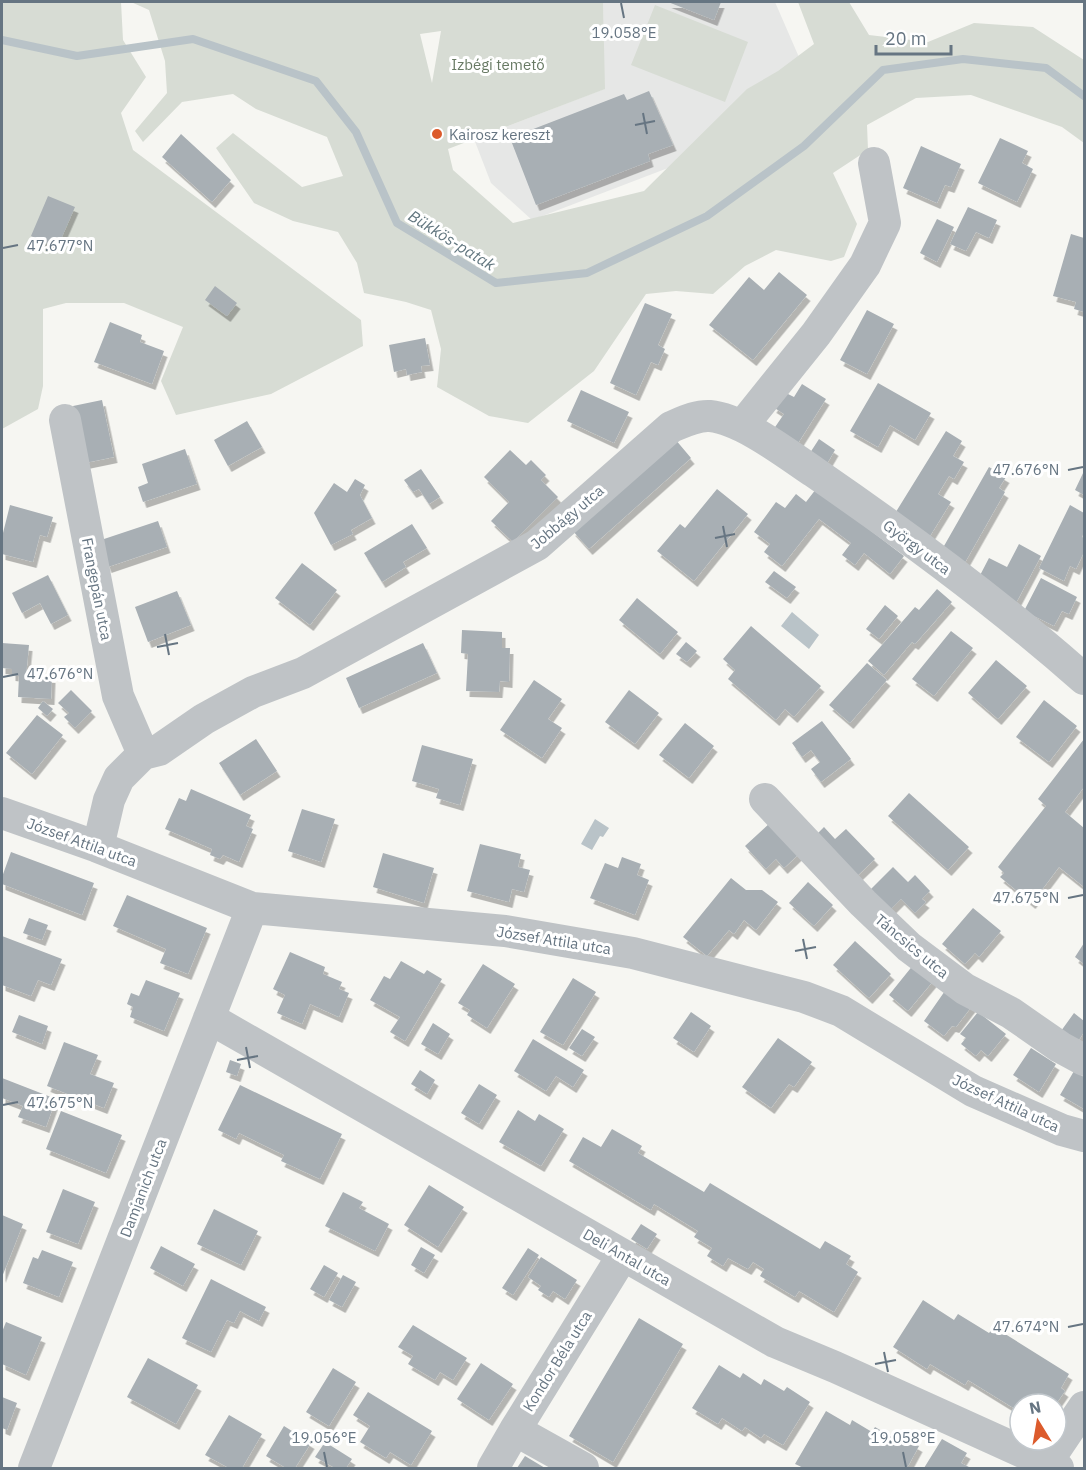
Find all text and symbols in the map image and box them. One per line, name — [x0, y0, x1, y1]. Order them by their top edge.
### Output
scale bar — [876, 18, 951, 56]
text: 19.058°E — [592, 23, 656, 42]
text: 20 m — [885, 27, 927, 50]
park label: Izbégi temető — [451, 55, 545, 74]
place label: Kairosz kereszt — [449, 125, 550, 144]
marker: Kairosz kereszt — [430, 127, 444, 141]
water label: Bükkös-patak — [405, 205, 500, 275]
text: 47.677°N — [27, 236, 93, 255]
text: 47.676°N — [993, 460, 1059, 479]
street label: Jobbágy utca — [527, 481, 607, 553]
street label: György utca — [879, 515, 955, 579]
street label: Frangepán utca — [78, 536, 116, 642]
text: 47.676°N — [27, 664, 93, 683]
street label: József Attila utca — [24, 813, 140, 871]
text: 47.675°N — [993, 888, 1059, 907]
street label: Táncsics utca — [871, 910, 953, 982]
street label: József Attila utca — [495, 922, 613, 958]
street label: József Attila utca — [950, 1070, 1062, 1136]
text: 47.675°N — [27, 1093, 93, 1112]
street label: Damjanich utca — [115, 1136, 171, 1240]
street label: Deli Antal utca — [580, 1224, 674, 1290]
street label: Kondor Béla utca — [518, 1307, 596, 1415]
text: 47.674°N — [993, 1317, 1059, 1336]
north arrow — [1008, 1392, 1068, 1452]
text: N — [1028, 1396, 1043, 1418]
text: 19.056°E — [292, 1428, 356, 1447]
text: 19.058°E — [871, 1428, 935, 1447]

